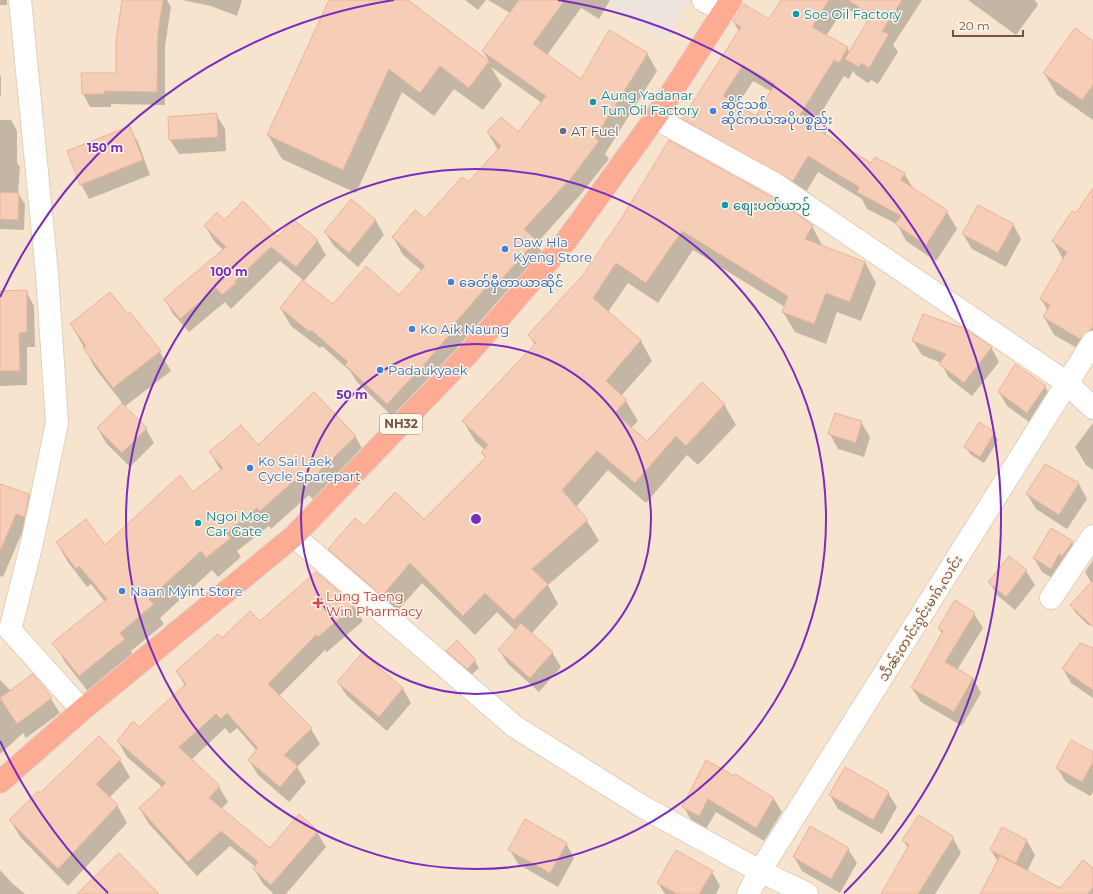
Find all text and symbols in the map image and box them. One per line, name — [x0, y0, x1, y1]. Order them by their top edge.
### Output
place label: Soe Oil Factory — [804, 6, 902, 22]
marker: Soe Oil Factory — [791, 9, 801, 19]
scale bar — [953, 12, 1023, 38]
text: 20 m — [959, 18, 990, 33]
place label: Aung Yadanar Tun Oil Factory — [601, 87, 700, 118]
place label: ဆိုင်သစ် ဆိုင်ကယ်အပိုပစ္စည်း — [721, 96, 833, 130]
marker: Aung Yadanar Tun Oil Factory — [588, 97, 598, 107]
marker: ဆိုင်သစ် ဆိုင်ကယ်အပိုပစ္စည်း — [708, 106, 718, 116]
place label: AT Fuel — [571, 123, 619, 139]
marker: AT Fuel — [558, 126, 568, 136]
text: 150 m — [87, 140, 123, 155]
place label: စျေးပတ်ယာဉ် — [733, 197, 810, 216]
marker: စျေးပတ်ယာဉ် — [720, 200, 730, 210]
place label: Daw Hla Kyeng Store — [513, 234, 592, 265]
marker: Daw Hla Kyeng Store — [500, 244, 510, 254]
text: 100 m — [211, 264, 247, 279]
place label: ခေတ်မှီတာယာဆိုင် — [459, 274, 563, 293]
marker: ခေတ်မှီတာယာဆိုင် — [446, 277, 456, 287]
place label: Ko Aik Naung — [420, 321, 509, 337]
marker: Ko Aik Naung — [407, 324, 417, 334]
place label: Padaukyaek — [388, 362, 468, 378]
marker: Padaukyaek — [375, 365, 385, 375]
text: 50 m — [336, 387, 368, 402]
road number: NH32 — [380, 414, 422, 434]
place label: Ko Sai Laek Cycle Sparepart — [258, 453, 361, 484]
marker: Ko Sai Laek Cycle Sparepart — [245, 463, 255, 473]
place label: Ngoi Moe Car Gate — [206, 508, 269, 539]
centre of rings — [469, 512, 483, 526]
marker: Ngoi Moe Car Gate — [193, 518, 203, 528]
street label: သဵၼ်ႈတၢင်းၵွင်းမၢၵ်ႇလၢင်း — [875, 552, 968, 686]
place label: Naan Myint Store — [130, 583, 243, 599]
marker: Naan Myint Store — [117, 586, 127, 596]
place label: Lung Taeng Win Pharmacy — [326, 588, 424, 619]
marker: Lung Taeng Win Pharmacy — [313, 598, 323, 608]

